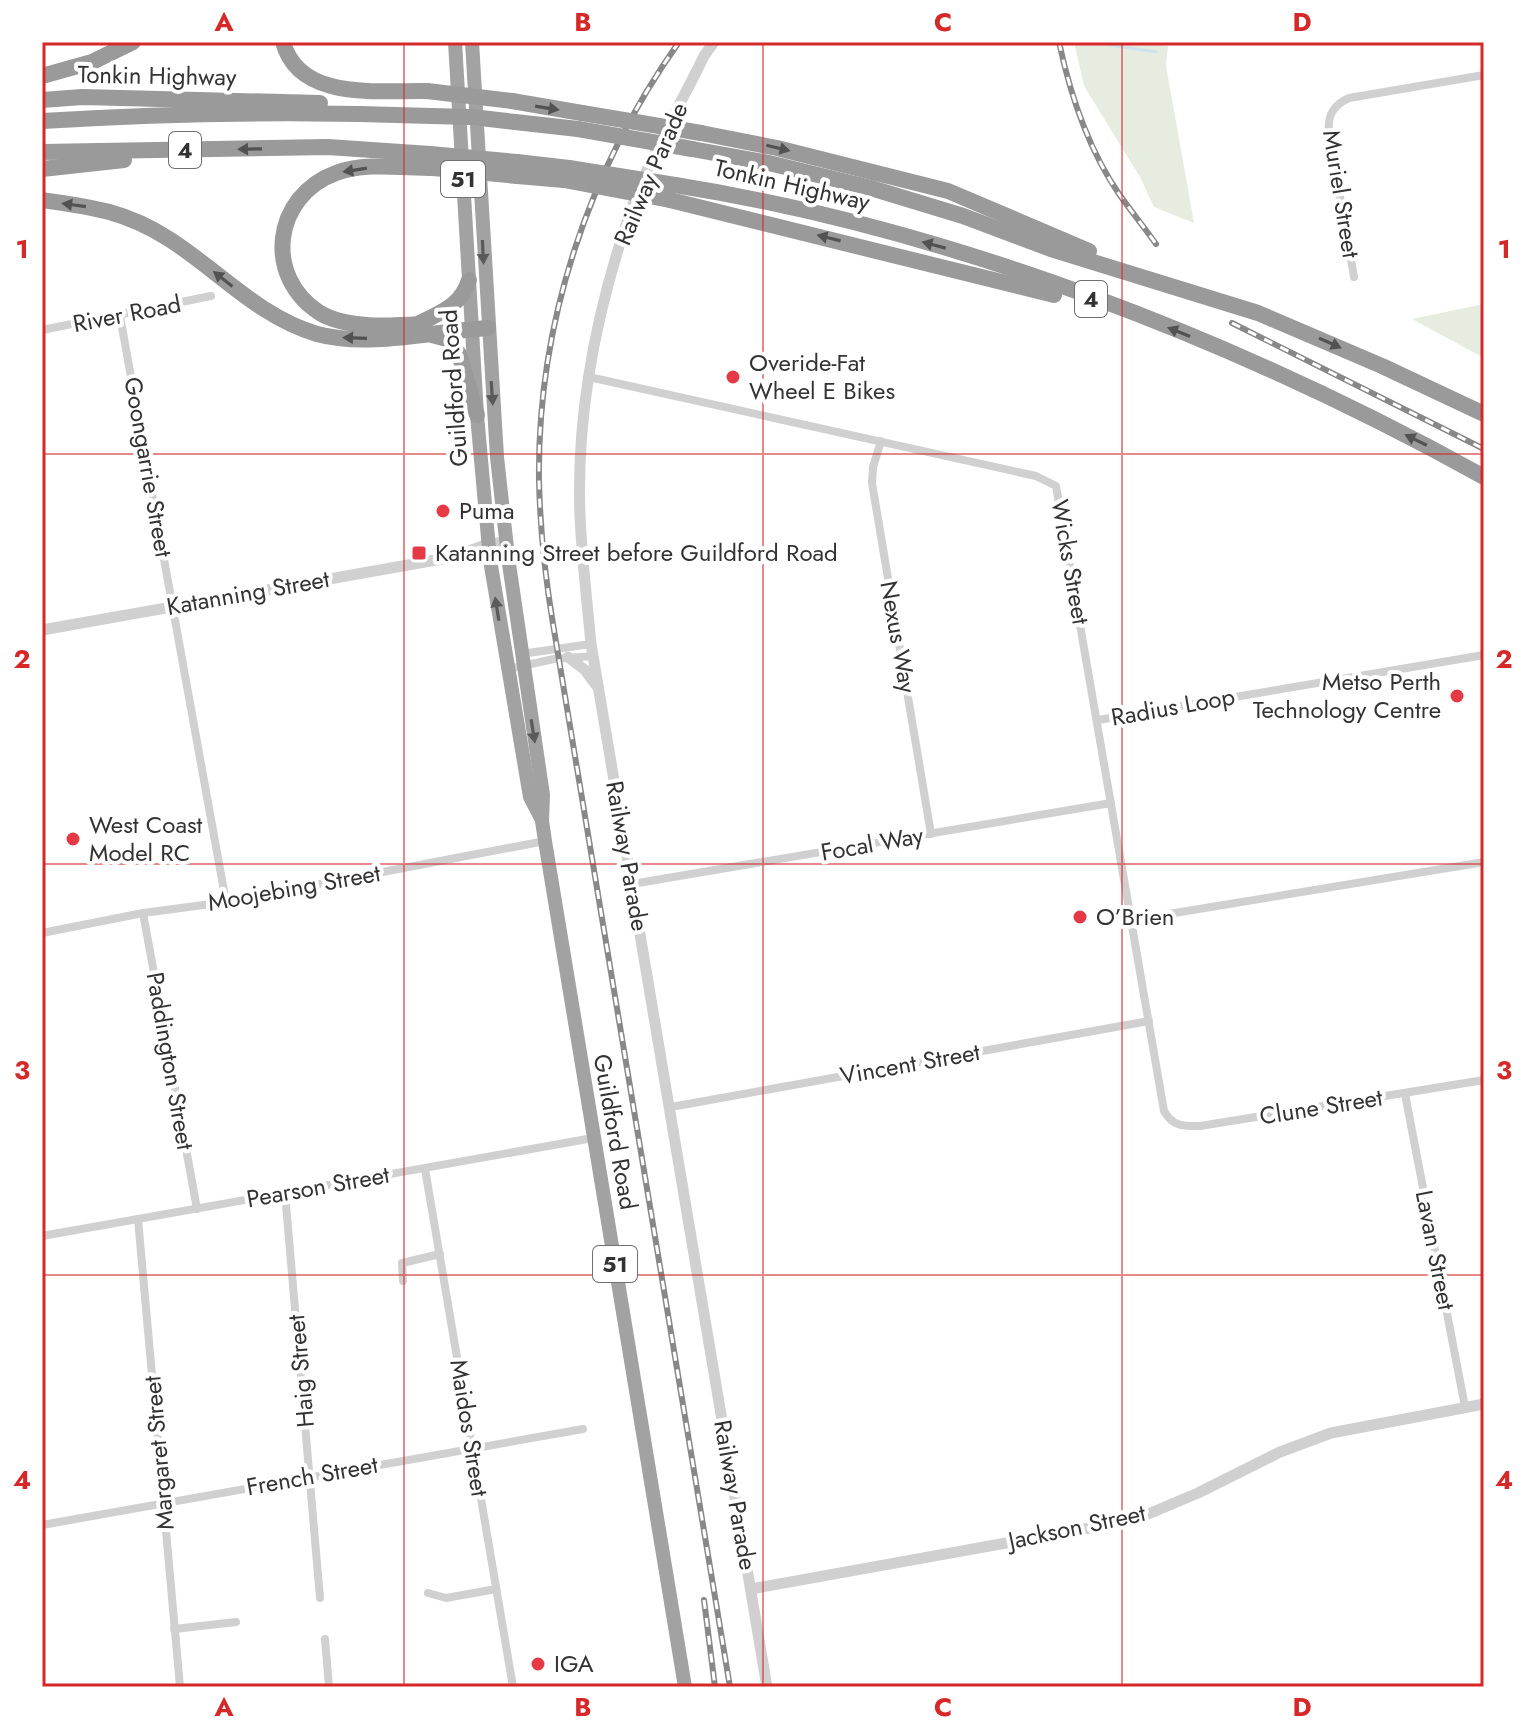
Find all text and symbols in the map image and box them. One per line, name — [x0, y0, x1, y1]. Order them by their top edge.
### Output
text: A — [213, 3, 234, 41]
text: B — [574, 3, 592, 41]
text: C — [934, 3, 952, 41]
text: D — [1292, 3, 1312, 41]
street label: Tonkin Highway — [77, 57, 237, 94]
street label: Railway Parade — [605, 97, 696, 251]
one-way arrow — [535, 102, 560, 114]
street label: Muriel Street — [1314, 128, 1369, 261]
road number: 4 — [169, 132, 201, 168]
one-way arrow — [237, 142, 262, 155]
one-way arrow — [765, 142, 790, 155]
street label: Tonkin Highway — [711, 150, 874, 220]
road number: 51 — [441, 161, 485, 197]
one-way arrow — [342, 164, 367, 177]
one-way arrow — [61, 198, 86, 211]
text: 1 — [15, 230, 29, 268]
text: 1 — [1497, 230, 1511, 268]
one-way arrow — [817, 231, 842, 243]
one-way arrow — [922, 238, 947, 250]
one-way arrow — [477, 240, 490, 265]
one-way arrow — [213, 272, 233, 288]
road number: 4 — [1075, 281, 1107, 317]
street label: River Road — [70, 286, 184, 341]
street label: Guildford Road — [431, 308, 476, 468]
one-way arrow — [1167, 325, 1191, 338]
one-way arrow — [342, 331, 367, 344]
one-way arrow — [1318, 336, 1342, 350]
place label: Overide-Fat Wheel E Bikes — [749, 345, 895, 408]
marker: Overide-Fat Wheel E Bikes — [724, 368, 742, 386]
street label: Goongarrie Street — [115, 374, 182, 560]
one-way arrow — [486, 381, 499, 406]
one-way arrow — [1404, 433, 1427, 447]
place label: Puma — [459, 493, 515, 528]
street label: Wicks Street — [1042, 497, 1099, 627]
marker: Puma — [434, 502, 452, 520]
place label: Katanning Street before Guildford Road — [435, 535, 838, 570]
marker: Katanning Street before Guildford Road — [410, 544, 428, 562]
street label: Katanning Street — [164, 561, 332, 624]
street label: Nexus Way — [871, 578, 926, 696]
one-way arrow — [491, 596, 503, 621]
text: 2 — [13, 640, 31, 678]
text: 2 — [1495, 640, 1513, 678]
place label: Metso Perth Technology Centre — [1253, 664, 1441, 727]
street label: Radius Loop — [1108, 678, 1238, 735]
marker: Metso Perth Technology Centre — [1448, 687, 1466, 705]
one-way arrow — [527, 718, 540, 743]
street label: Railway Parade — [597, 778, 658, 934]
place label: West Coast Model RC — [89, 807, 203, 870]
street label: Focal Way — [818, 817, 926, 870]
marker: West Coast Model RC — [64, 830, 82, 848]
street label: Moojebing Street — [205, 855, 383, 920]
place label: O’Brien — [1096, 899, 1174, 934]
marker: O’Brien — [1071, 908, 1089, 926]
street label: Paddington Street — [138, 969, 203, 1153]
street label: Vincent Street — [837, 1034, 983, 1093]
text: 3 — [14, 1051, 30, 1089]
street label: Guildford Road — [585, 1051, 646, 1213]
text: 3 — [1496, 1051, 1512, 1089]
street label: Clune Street — [1257, 1079, 1385, 1133]
street label: Pearson Street — [244, 1157, 392, 1216]
street label: Lavan Street — [1407, 1187, 1464, 1313]
road number: 51 — [593, 1246, 637, 1282]
street label: Haig Street — [278, 1313, 323, 1429]
street label: Maidos Street — [441, 1357, 498, 1499]
street label: Margaret Street — [134, 1374, 183, 1532]
street label: Railway Parade — [705, 1417, 766, 1573]
street label: French Street — [243, 1447, 381, 1504]
text: 4 — [13, 1461, 31, 1499]
text: 4 — [1495, 1461, 1513, 1499]
street label: Jackson Street — [1002, 1495, 1149, 1559]
place label: IGA — [554, 1646, 594, 1681]
marker: IGA — [529, 1655, 547, 1673]
text: A — [213, 1688, 234, 1726]
text: B — [574, 1688, 592, 1726]
text: C — [934, 1688, 952, 1726]
text: D — [1292, 1688, 1312, 1726]

